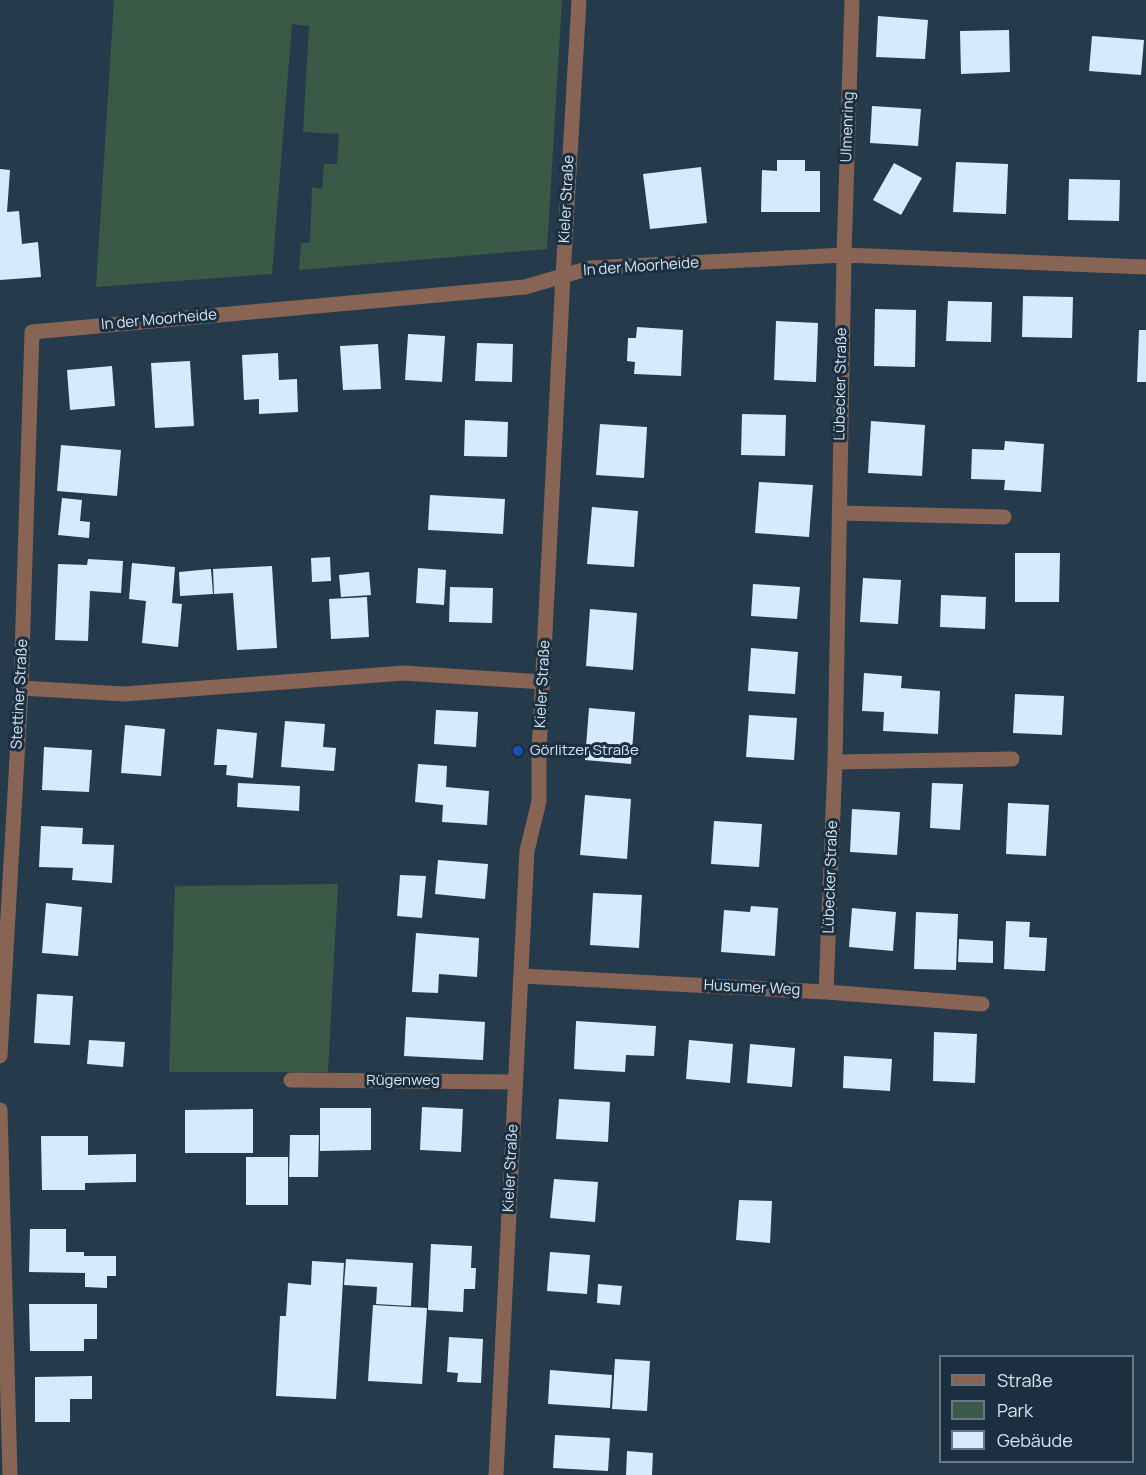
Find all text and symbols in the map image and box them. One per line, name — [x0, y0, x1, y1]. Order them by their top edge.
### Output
street label: Ulmenring — [838, 91, 858, 163]
street label: Kieler Straße — [556, 154, 578, 244]
street label: In der Moorheide — [582, 254, 700, 280]
street label: In der Moorheide — [100, 306, 218, 334]
street label: Lübecker Straße — [831, 327, 851, 441]
street label: Stettiner Straße — [8, 638, 32, 750]
street label: Kieler Straße — [532, 639, 554, 729]
place label: Görlitzer Straße — [530, 742, 639, 760]
marker: Görlitzer Straße — [511, 744, 525, 758]
street label: Lübecker Straße — [820, 820, 842, 934]
street label: Husumer Weg — [703, 976, 801, 1000]
street label: Rügenweg — [366, 1072, 440, 1090]
street label: Kieler Straße — [500, 1123, 522, 1213]
legend — [939, 1355, 1134, 1463]
text: Straße — [997, 1368, 1053, 1392]
text: Park — [997, 1398, 1033, 1422]
text: Gebäude — [997, 1428, 1073, 1452]

